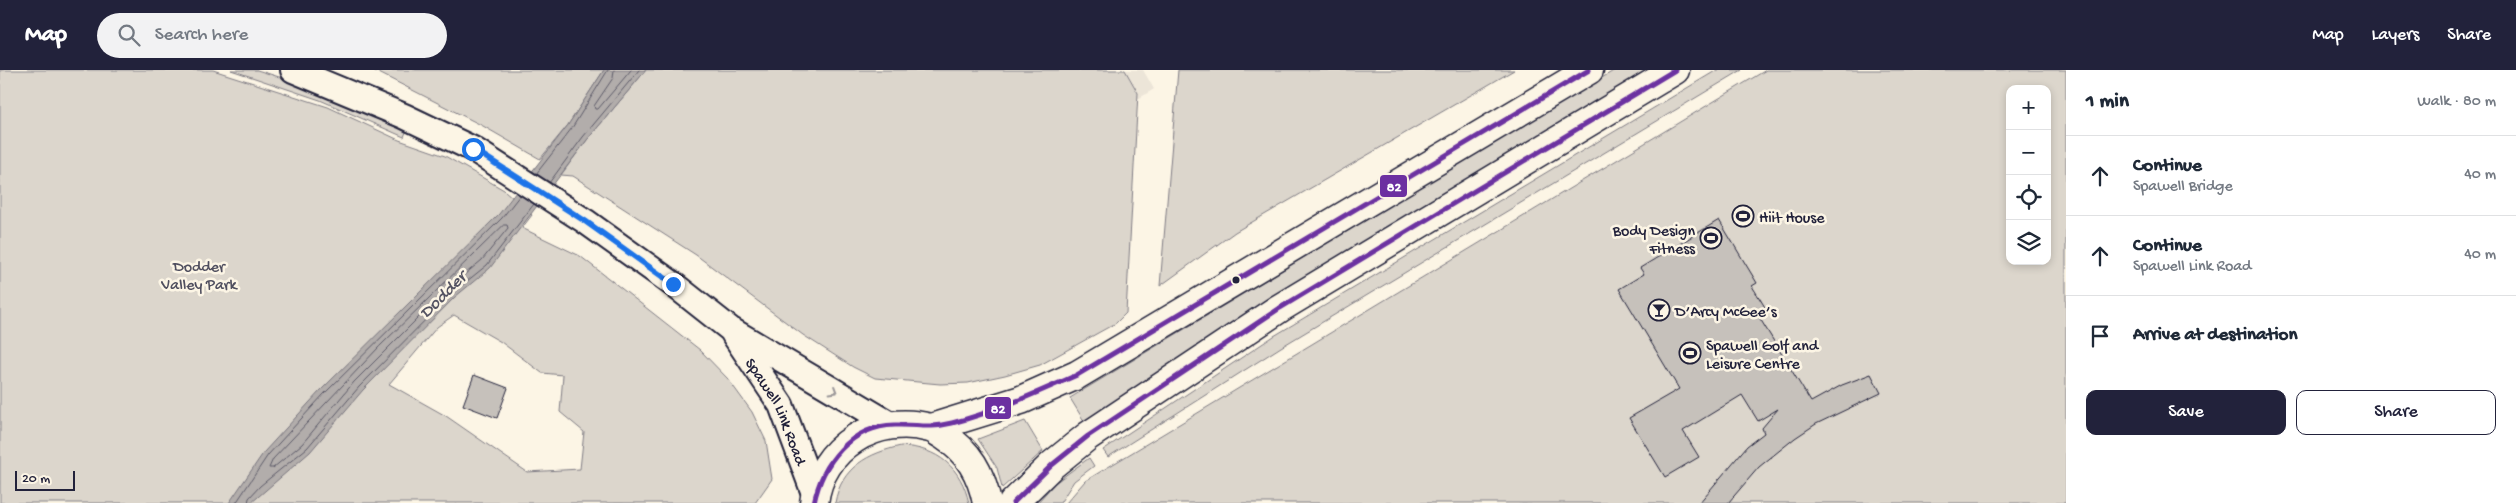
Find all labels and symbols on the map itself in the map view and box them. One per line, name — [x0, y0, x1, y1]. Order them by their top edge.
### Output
route start — [462, 138, 485, 161]
line badge: 82 — [1379, 174, 1408, 198]
text: 82 — [1387, 180, 1401, 197]
sports icon: Hiit House — [1731, 204, 1755, 228]
place label: Hiit House — [1759, 210, 1825, 229]
place label: Body Design Fitness — [1612, 223, 1696, 260]
sports icon: Body Design Fitness — [1699, 226, 1723, 250]
park label: Dodder Valley Park — [160, 259, 238, 296]
water label: Dodder — [416, 265, 474, 324]
route end — [662, 273, 685, 296]
unlabelled marker — [1231, 275, 1241, 285]
bar icon: D’Arcy McGee’s — [1647, 298, 1671, 322]
place label: D’Arcy McGee’s — [1674, 304, 1778, 323]
place label: Spawell Golf and Leisure Centre — [1706, 338, 1820, 375]
sports icon: Spawell Golf and Leisure Centre — [1678, 341, 1702, 365]
street label: Spawell Link Road — [739, 355, 809, 470]
one-way arrow — [829, 384, 838, 394]
line badge: 82 — [984, 396, 1012, 420]
text: 82 — [991, 402, 1005, 419]
scale bar — [15, 468, 75, 491]

